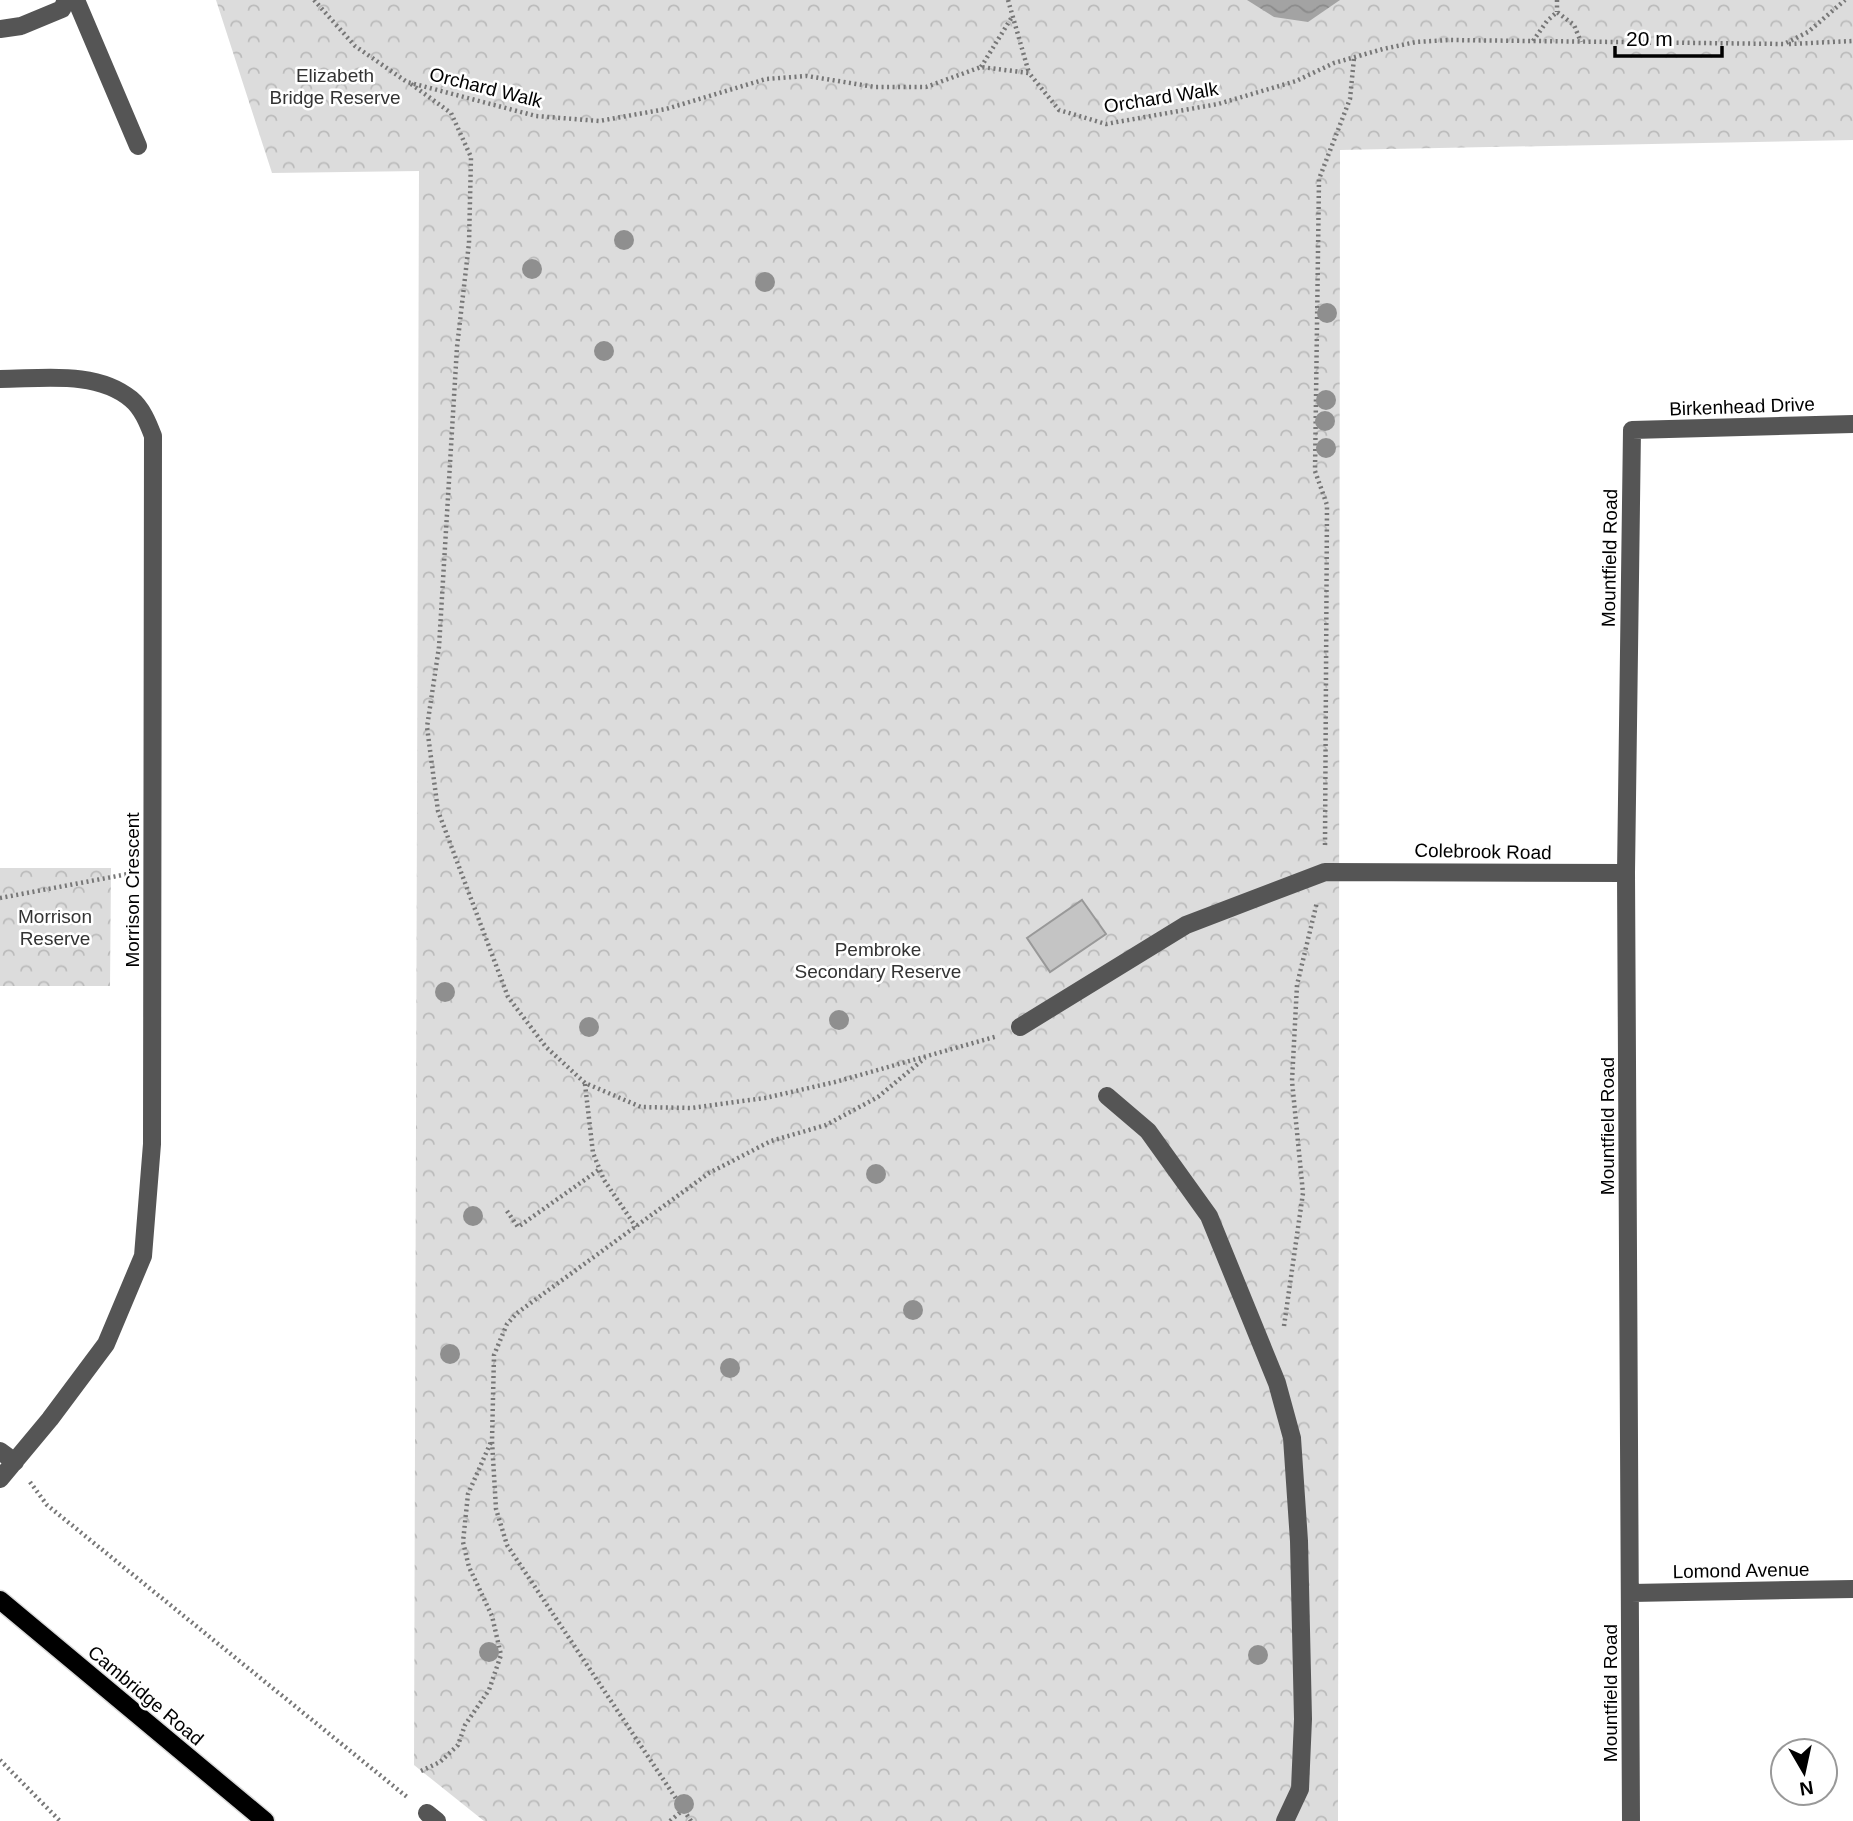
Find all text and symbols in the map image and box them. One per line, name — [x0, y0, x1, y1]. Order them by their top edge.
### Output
scale bar — [1615, 14, 1722, 58]
text: 20 m — [1626, 27, 1673, 50]
street label: Orchard Walk — [427, 63, 545, 112]
park label: Elizabeth Bridge Reserve — [270, 65, 400, 108]
street label: Orchard Walk — [1102, 78, 1220, 117]
street label: Birkenhead Drive — [1669, 393, 1815, 420]
street label: Mountfield Road — [1598, 489, 1621, 627]
street label: Morrison Crescent — [122, 812, 143, 968]
street label: Colebrook Road — [1414, 840, 1552, 863]
park label: Morrison Reserve — [18, 906, 92, 949]
park label: Pembroke Secondary Reserve — [795, 939, 961, 982]
street label: Mountfield Road — [1597, 1057, 1618, 1195]
street label: Lomond Avenue — [1672, 1559, 1810, 1582]
street label: Mountfield Road — [1600, 1624, 1621, 1762]
street label: Cambridge Road — [84, 1641, 207, 1750]
north arrow — [1769, 1737, 1839, 1807]
text: N — [1798, 1777, 1815, 1800]

